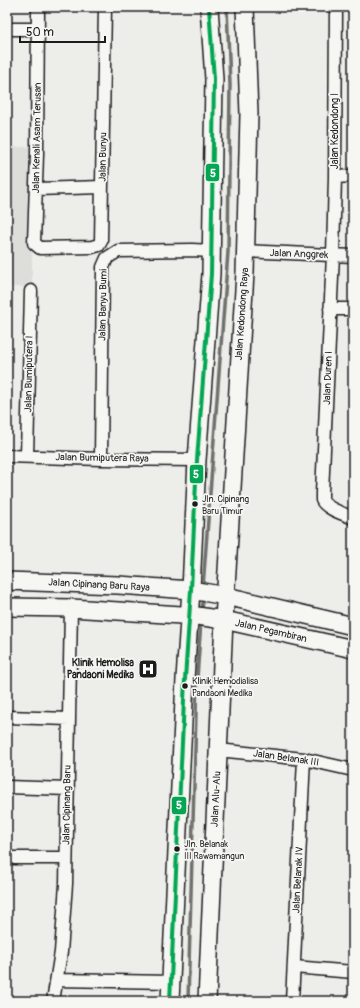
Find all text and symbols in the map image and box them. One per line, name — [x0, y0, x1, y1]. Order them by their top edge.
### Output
scale bar — [20, 18, 105, 44]
text: 50 m — [26, 25, 54, 40]
street label: Jalan Kenali Asam Terusan — [30, 82, 44, 194]
street label: Jalan Kedondong I — [329, 93, 341, 169]
street label: Jalan Bunyu — [97, 132, 109, 182]
line badge: 5 — [205, 163, 220, 182]
text: 5 — [210, 167, 216, 180]
street label: Jalan Anggrek — [269, 247, 329, 261]
street label: Jalan Kedondong Raya — [233, 267, 251, 361]
street label: Jalan Banyu Bumi — [96, 269, 110, 341]
street label: Jalan Bumiputera I — [22, 335, 36, 413]
street label: Jalan Duren I — [321, 351, 335, 405]
street label: Jalan Bumiputera Raya — [55, 451, 149, 465]
line badge: 5 — [189, 464, 204, 484]
text: 5 — [193, 468, 199, 481]
place label: Jln. Cipinang Baru Timur — [202, 494, 249, 517]
marker: Jln. Cipinang Baru Timur — [190, 499, 200, 509]
street label: Jalan Cipinang Baru Raya — [48, 576, 150, 594]
street label: Jalan Pegambiran — [234, 617, 308, 645]
place label: Klinik Hemolisa Pandaoni Medika — [67, 657, 134, 681]
hospital icon: Klinik Hemolisa Pandaoni Medika — [137, 658, 159, 680]
place label: Klinik Hemodialisa Pandaoni Medika — [192, 676, 258, 699]
marker: Klinik Hemodialisa Pandaoni Medika — [180, 681, 190, 691]
street label: Jalan Belanak III — [252, 747, 320, 769]
street label: Jalan Cipinang Baru — [60, 765, 74, 845]
street label: Jalan Alu-Alu — [209, 771, 223, 827]
line badge: 5 — [171, 796, 187, 815]
text: 5 — [176, 799, 182, 812]
place label: Jln. Belanak III Rawamangun — [184, 839, 244, 862]
marker: Jln. Belanak III Rawamangun — [172, 844, 182, 854]
street label: Jalan Belanak IV — [290, 846, 306, 914]

